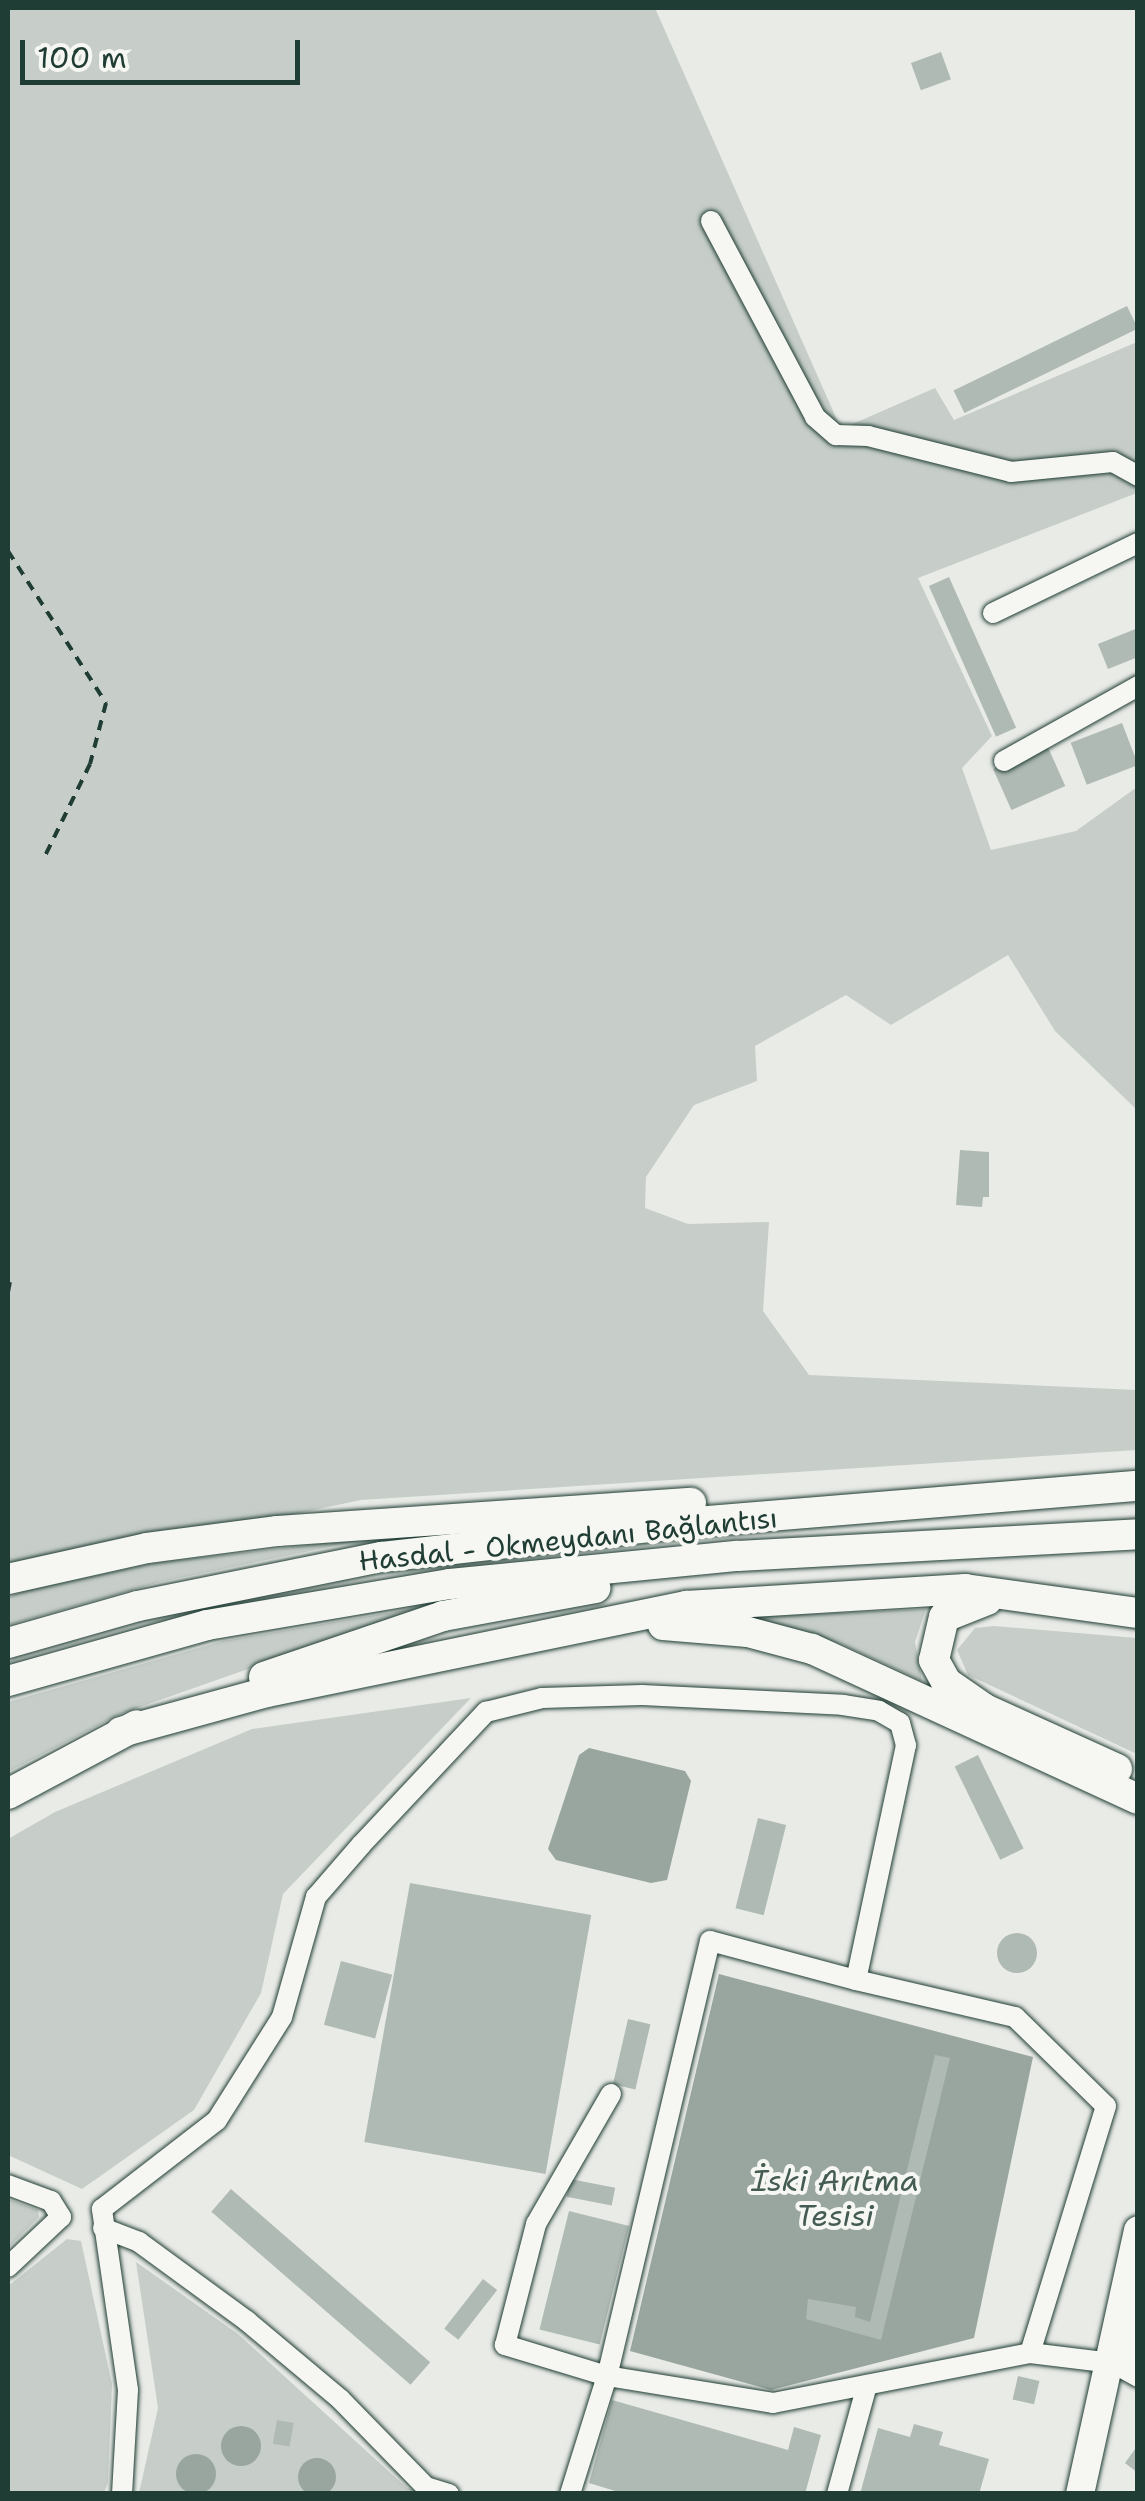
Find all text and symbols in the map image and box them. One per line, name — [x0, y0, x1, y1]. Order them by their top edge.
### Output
scale bar — [25, 20, 305, 82]
text: 100 m — [37, 37, 127, 78]
street label: Hasdal - Okmeydanı Bağlantısı — [357, 1500, 779, 1578]
water label: İski Arıtma Tesisi — [751, 2163, 919, 2234]

